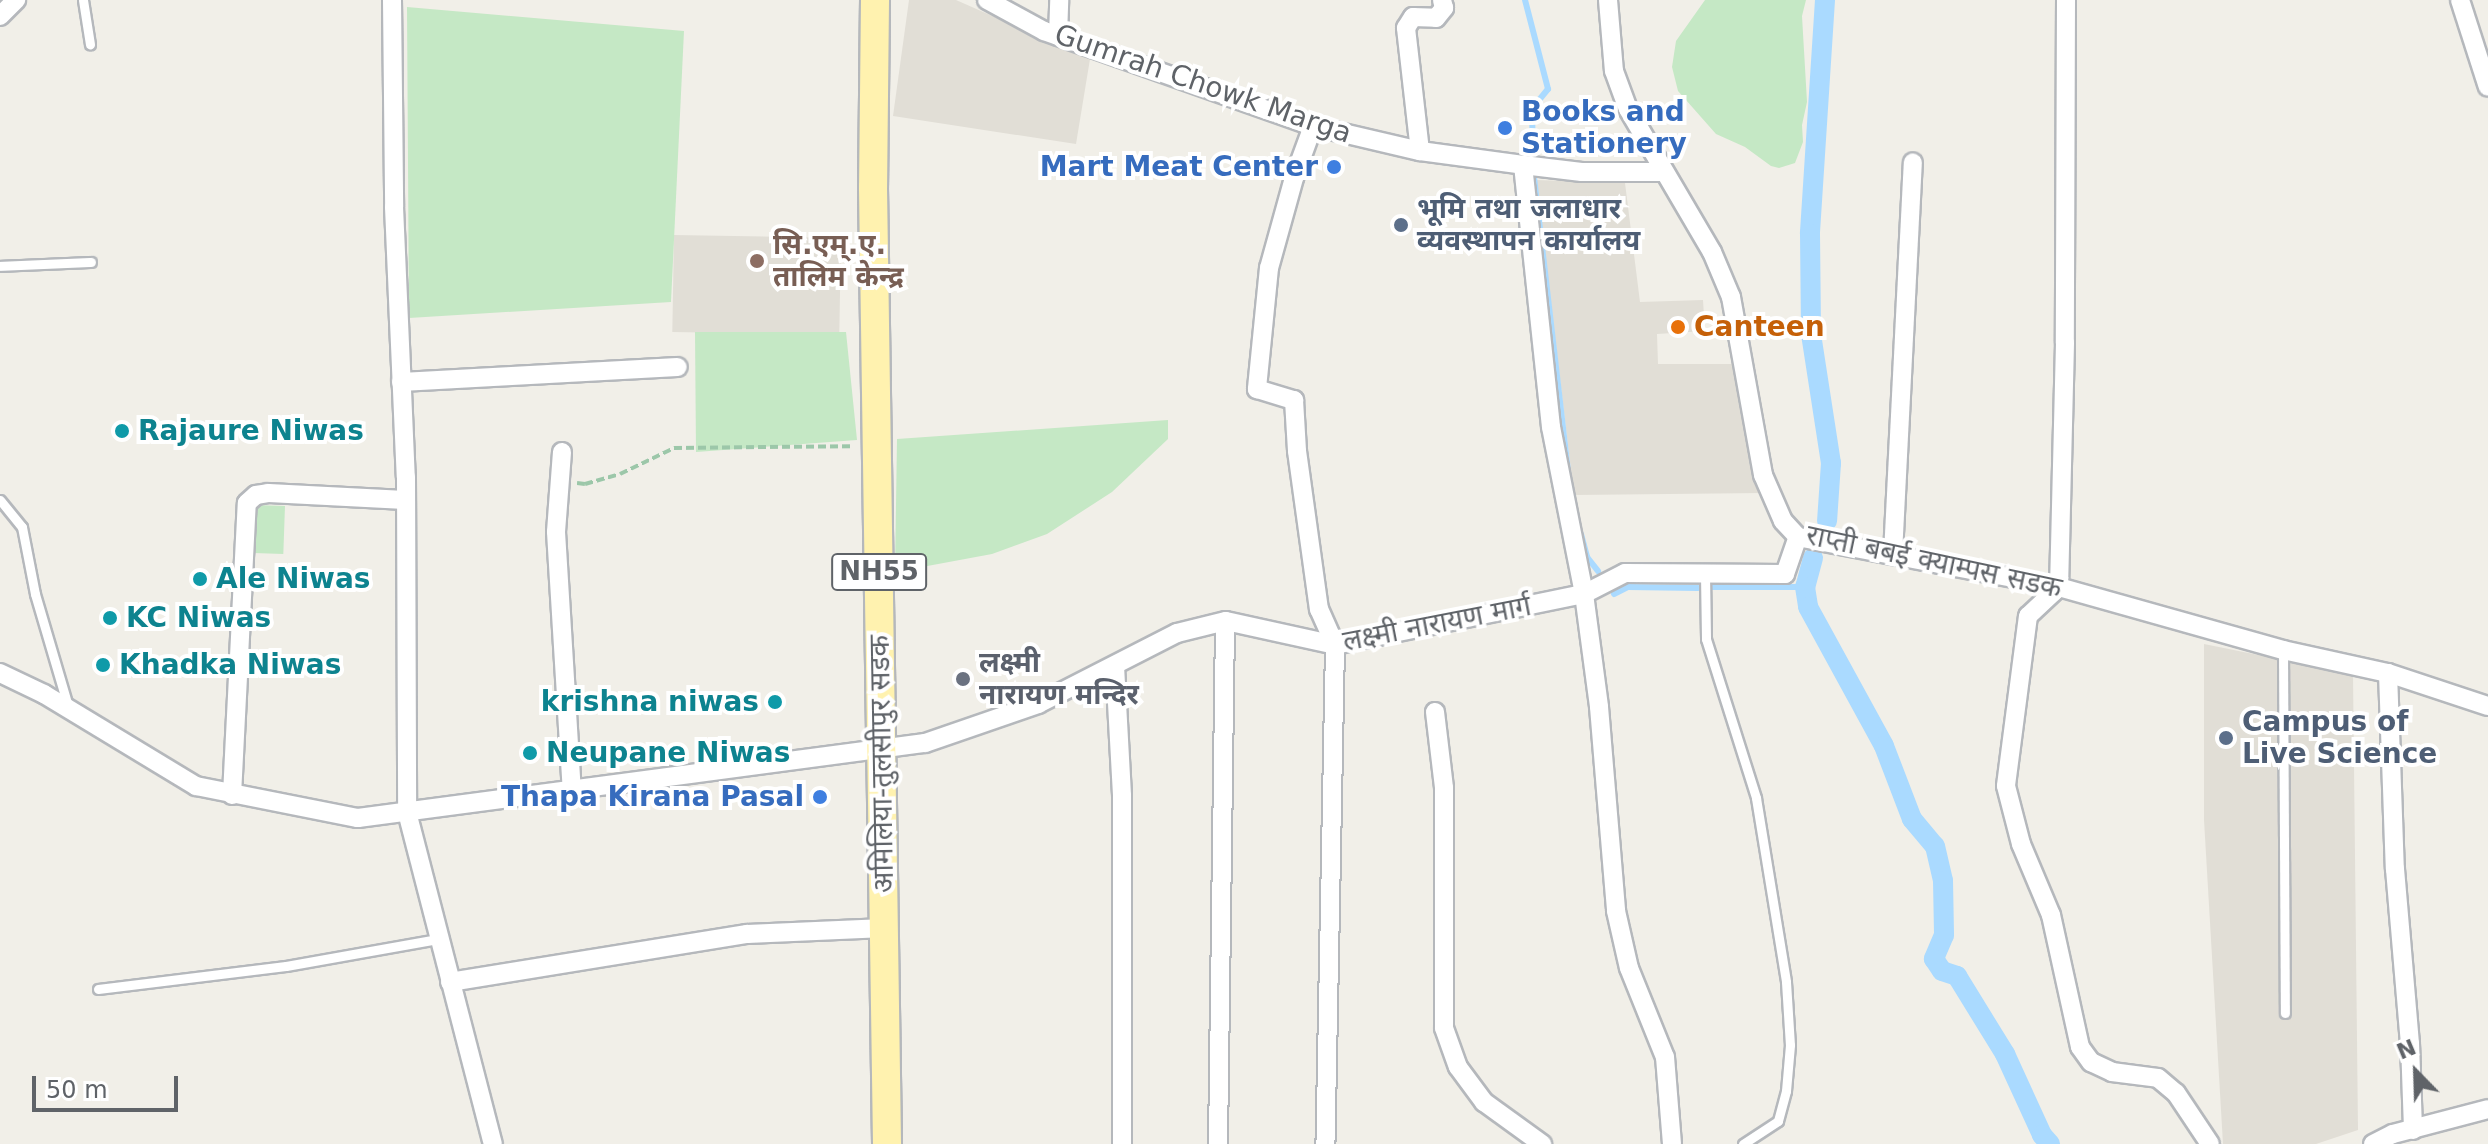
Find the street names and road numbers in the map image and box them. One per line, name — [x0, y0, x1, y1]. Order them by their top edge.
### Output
street label: Gumrah Chowk Marga — [1050, 17, 1356, 151]
street label: राप्ती बबई क्याम्पस सडक — [1803, 518, 2065, 606]
road number: NH55 — [831, 550, 927, 594]
street label: लक्ष्मी नारायण मार्ग — [1340, 589, 1534, 659]
street label: अमिलिया-तुलसीपुर सडक — [863, 635, 901, 893]

